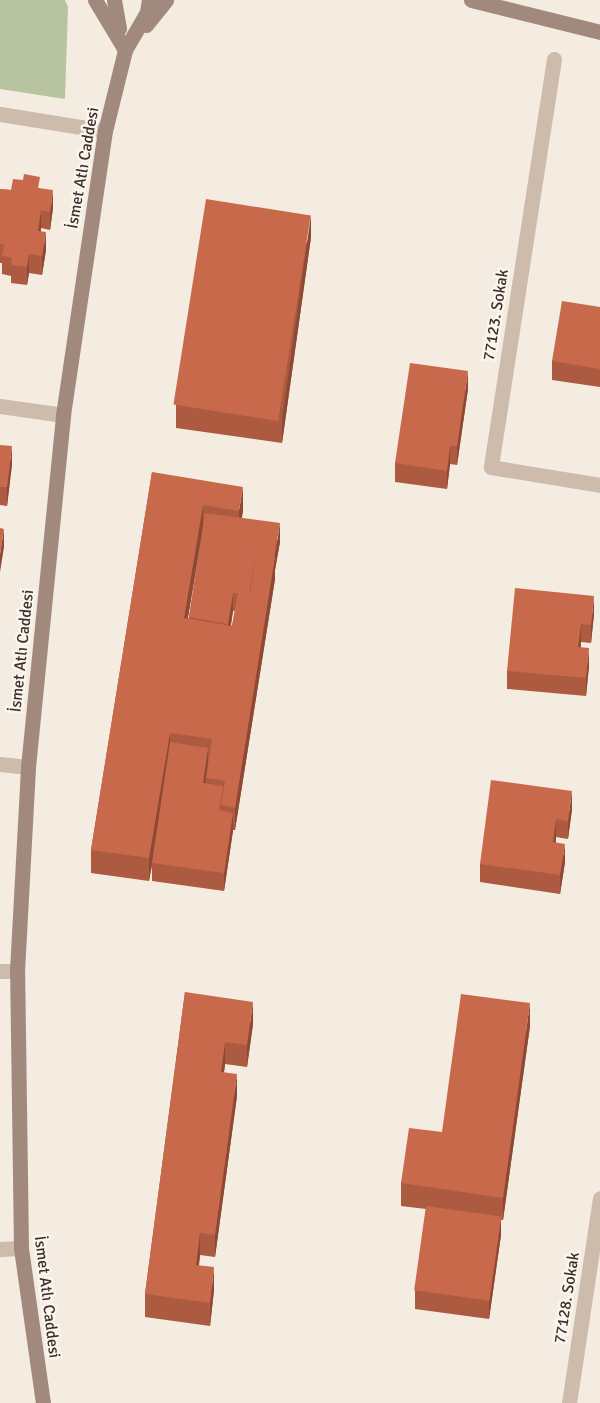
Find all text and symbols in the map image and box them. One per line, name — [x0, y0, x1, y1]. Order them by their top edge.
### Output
street label: İsmet Atlı Caddesi — [63, 106, 103, 230]
street label: 77123. Sokak — [479, 268, 513, 362]
street label: İsmet Atlı Caddesi — [6, 589, 38, 713]
street label: İsmet Atlı Caddesi — [30, 1235, 64, 1359]
street label: 77128. Sokak — [550, 1251, 584, 1345]

